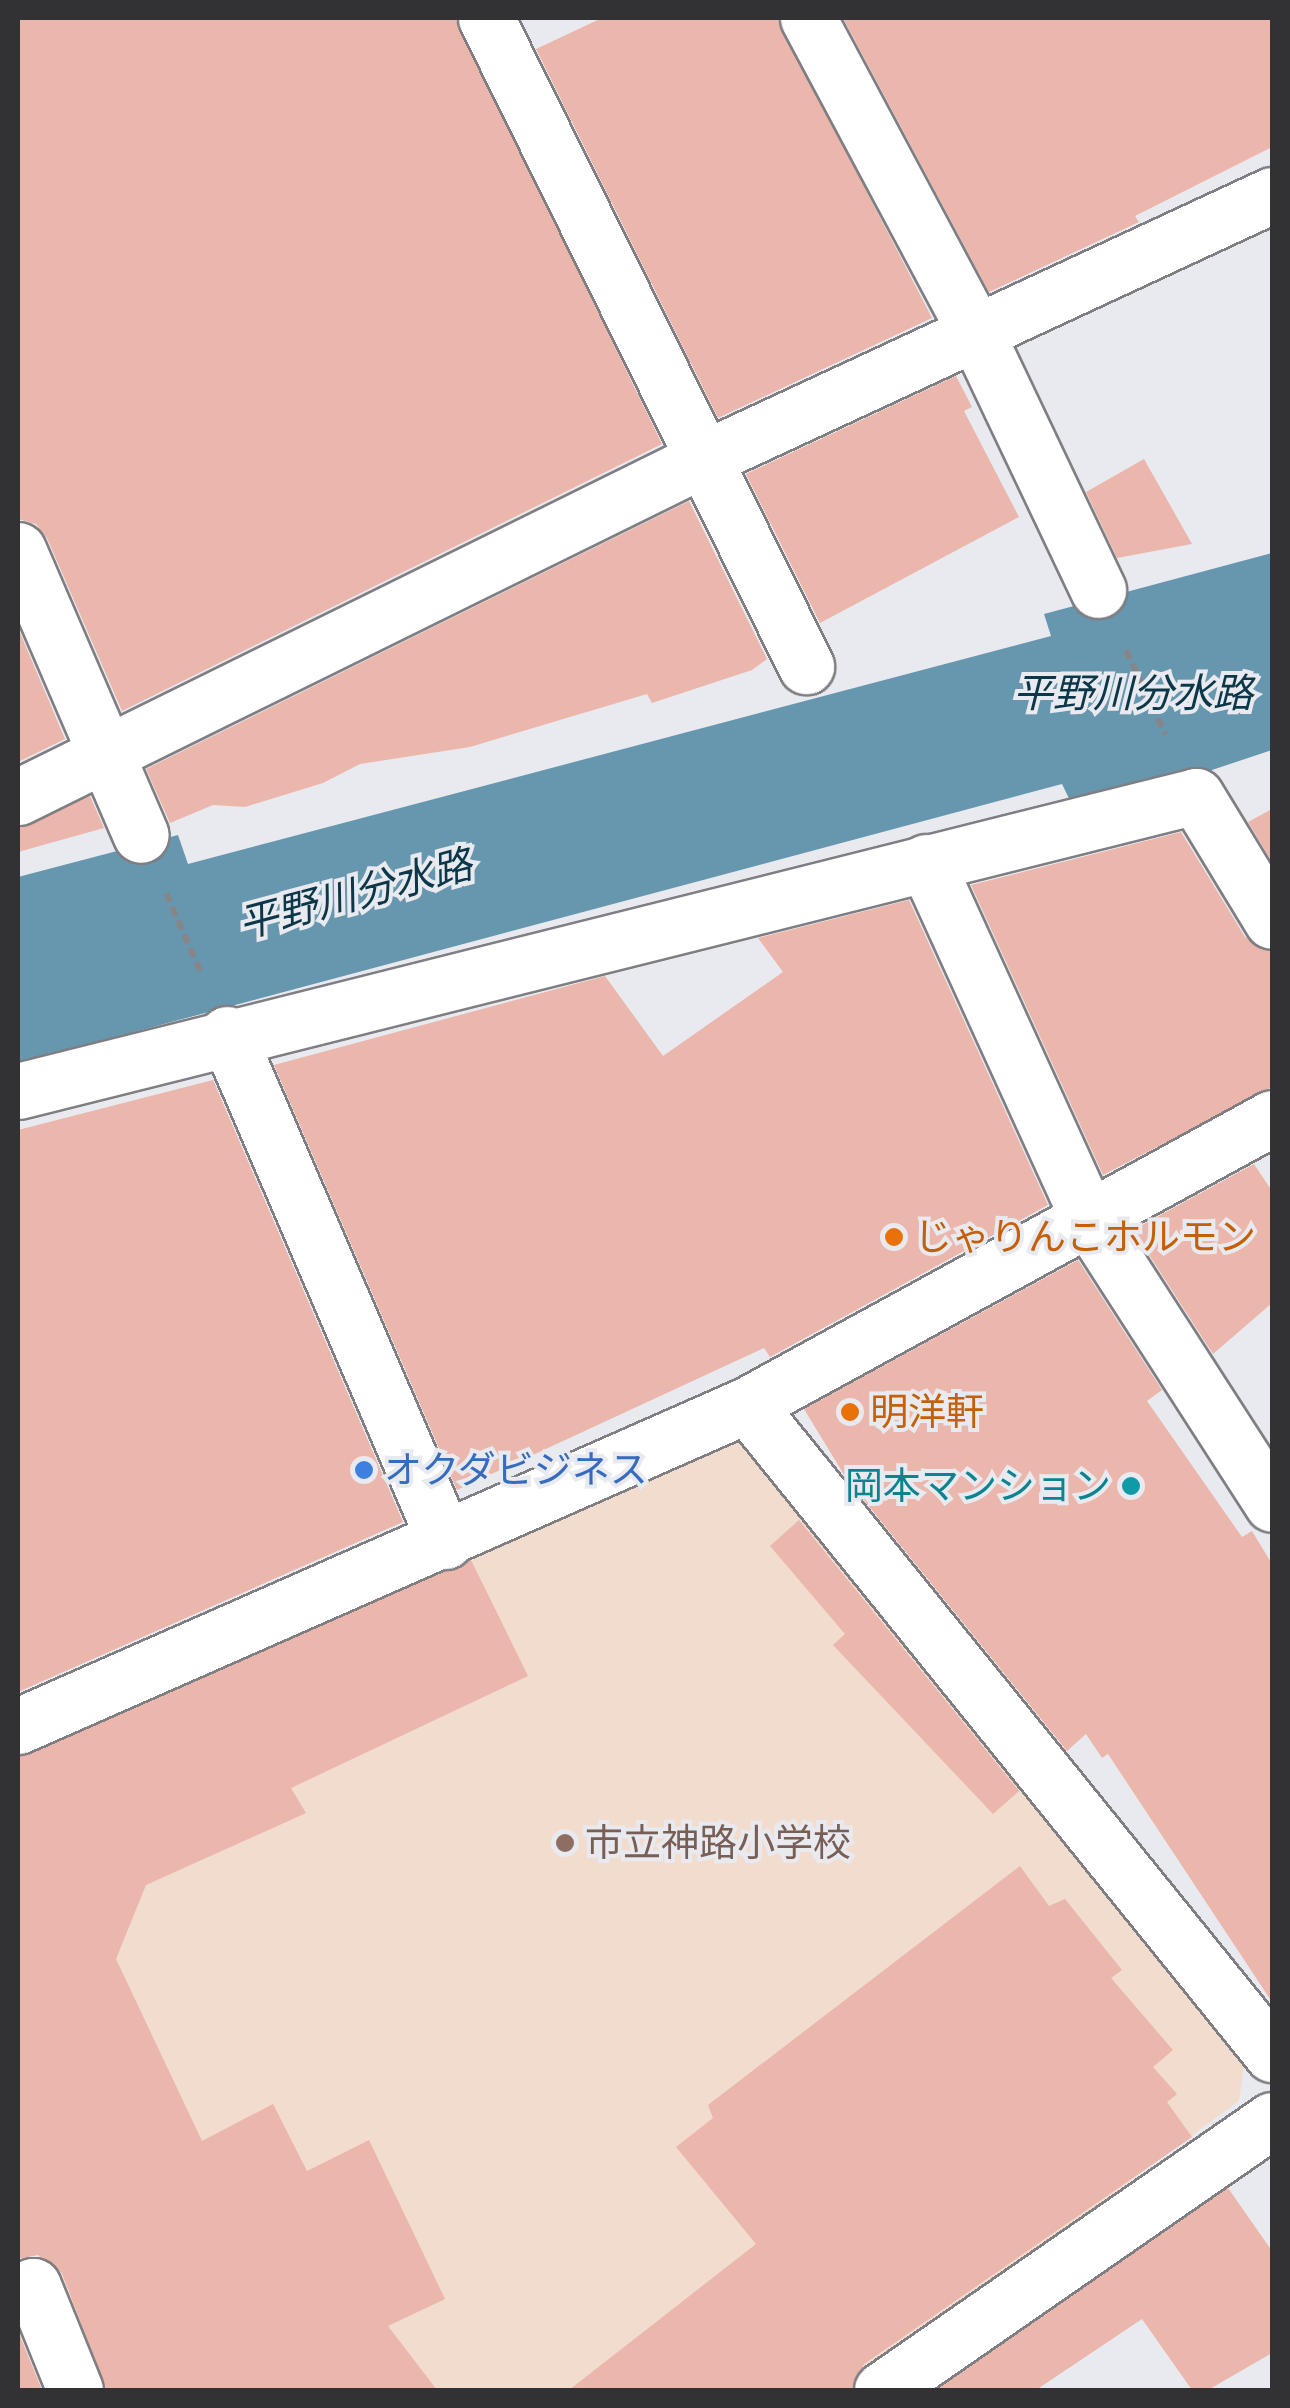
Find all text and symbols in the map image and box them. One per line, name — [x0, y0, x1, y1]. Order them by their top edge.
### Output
water label: 平野川分水路 — [1013, 669, 1253, 717]
water label: 平野川分水路 — [233, 840, 477, 948]
place label: じゃりんこホルモン — [914, 1214, 1256, 1260]
marker: じゃりんこホルモン — [883, 1226, 905, 1248]
place label: 明洋軒 — [870, 1389, 984, 1435]
marker: 明洋軒 — [839, 1401, 861, 1423]
place label: オクダビジネス — [384, 1447, 650, 1493]
marker: オクダビジネス — [353, 1459, 375, 1481]
place label: 岡本マンション — [845, 1463, 1111, 1509]
marker: 岡本マンション — [1120, 1475, 1142, 1497]
place label: 市立神路小学校 — [585, 1820, 851, 1866]
marker: 市立神路小学校 — [554, 1832, 576, 1854]

